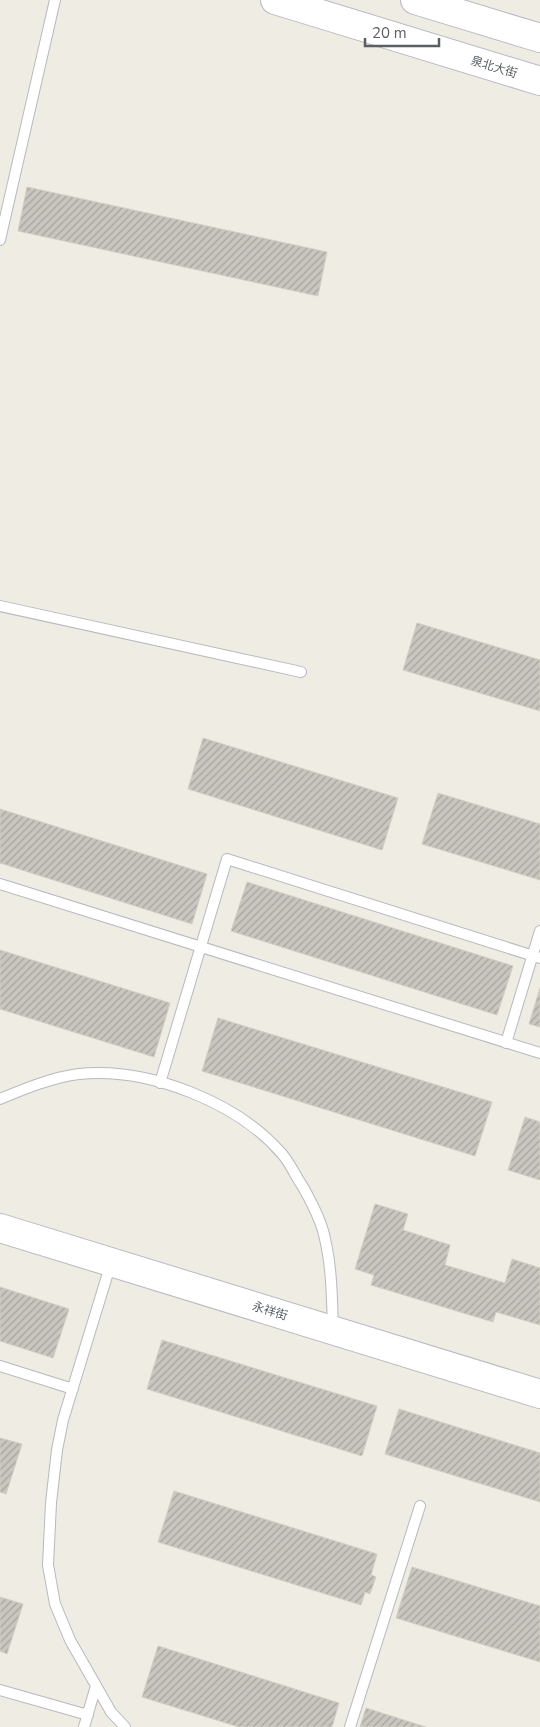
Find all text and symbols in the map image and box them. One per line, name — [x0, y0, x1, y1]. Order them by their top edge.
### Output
scale bar — [365, 15, 439, 47]
text: 20 m — [372, 23, 407, 43]
street label: 泉北大街 — [469, 52, 519, 82]
street label: 永祥街 — [250, 1298, 290, 1324]

